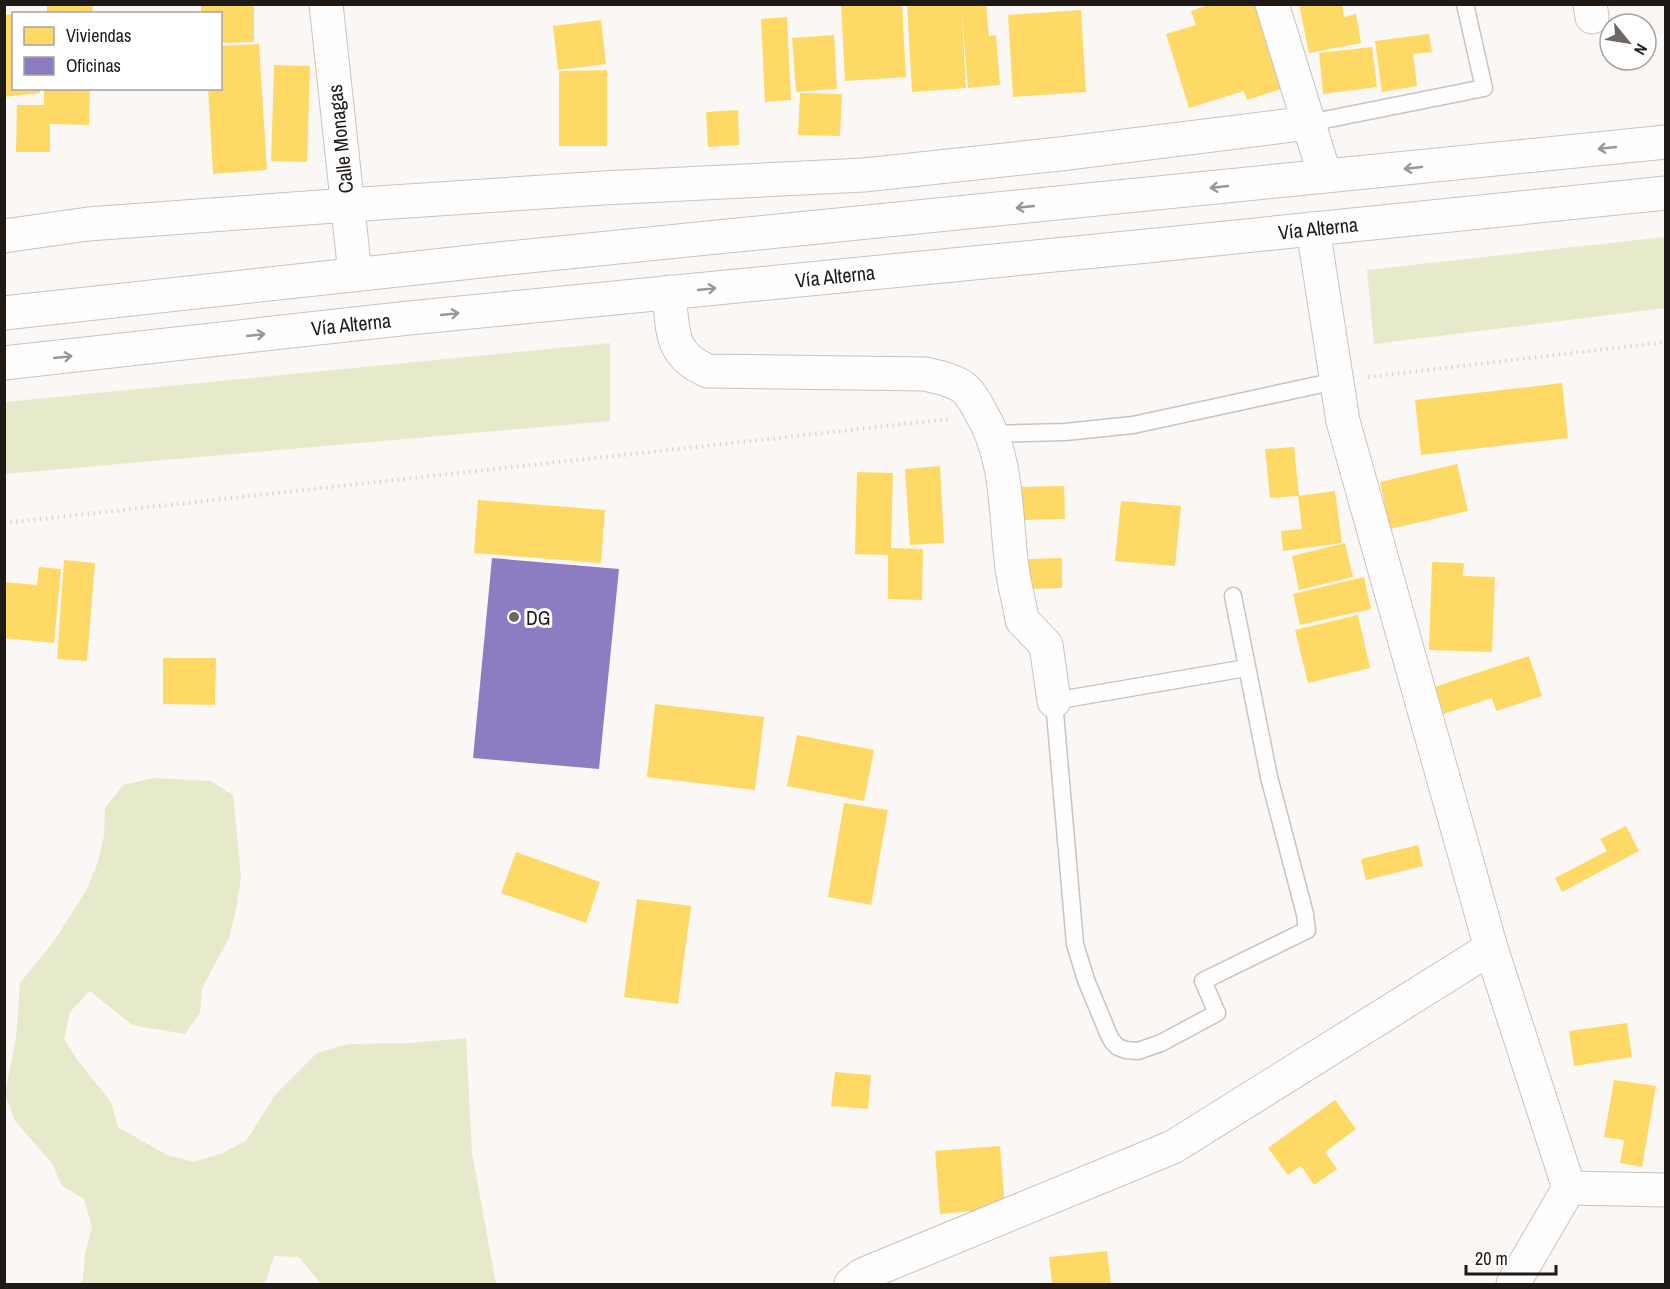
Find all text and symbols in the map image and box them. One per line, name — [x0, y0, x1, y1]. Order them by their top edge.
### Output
legend — [12, 12, 222, 90]
north arrow — [1598, 12, 1658, 72]
text: Viviendas — [66, 23, 131, 48]
text: N — [1629, 40, 1653, 59]
text: Oficinas — [66, 53, 121, 78]
street label: Calle Monagas — [321, 83, 359, 195]
one-way arrow — [1598, 143, 1618, 154]
one-way arrow — [1404, 162, 1424, 173]
one-way arrow — [1210, 182, 1230, 193]
one-way arrow — [1016, 202, 1036, 213]
street label: Vía Alterna — [1277, 210, 1359, 246]
street label: Vía Alterna — [794, 258, 876, 294]
one-way arrow — [697, 283, 716, 294]
street label: Vía Alterna — [310, 306, 392, 342]
one-way arrow — [440, 308, 460, 319]
one-way arrow — [246, 329, 266, 340]
one-way arrow — [52, 351, 72, 362]
place label: DG — [526, 604, 551, 631]
marker: DG — [507, 610, 521, 624]
scale bar — [1466, 1238, 1556, 1276]
text: 20 m — [1475, 1246, 1508, 1271]

